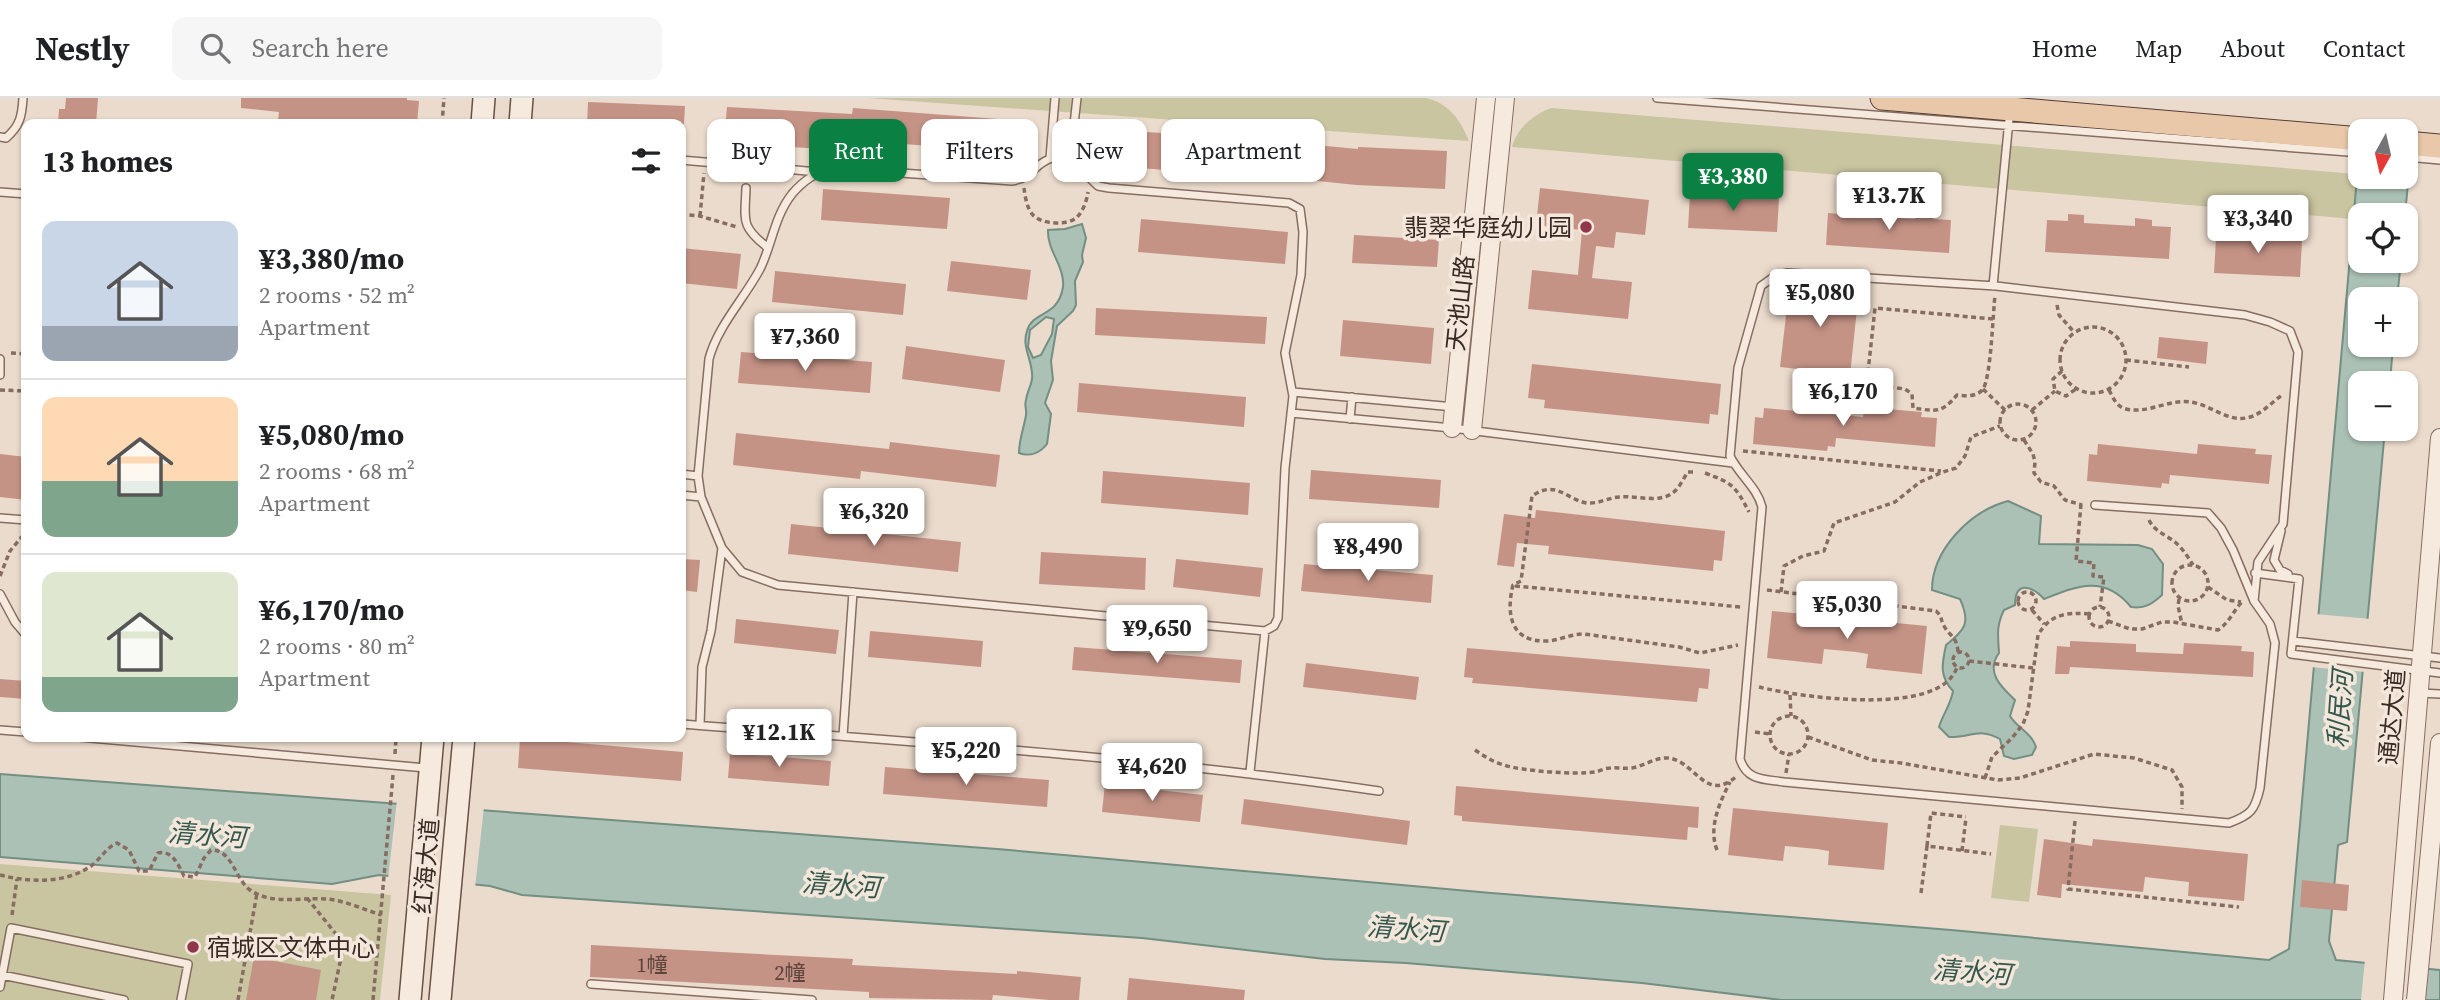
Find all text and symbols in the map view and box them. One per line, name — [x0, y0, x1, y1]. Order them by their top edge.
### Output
search box — [172, 17, 662, 80]
text: Nestly — [35, 26, 130, 71]
icon: search — [196, 29, 234, 67]
text: Search here — [252, 30, 389, 66]
text: Home — [2032, 32, 2097, 65]
text: Map — [2135, 32, 2182, 65]
text: About — [2220, 32, 2285, 65]
text: Contact — [2323, 32, 2405, 65]
chip: Buy — [707, 119, 795, 182]
chip: Rent — [809, 119, 907, 182]
chip: Filters — [921, 119, 1038, 182]
chip: New — [1052, 119, 1147, 182]
chip: Apartment — [1161, 119, 1325, 182]
north arrow — [2348, 119, 2418, 189]
map controls — [2348, 119, 2418, 441]
text: 13 homes — [42, 141, 173, 182]
icon: filters — [627, 142, 665, 180]
pin: ¥3,380 — [1676, 153, 1790, 213]
text: ¥3,380 — [1698, 160, 1768, 192]
pin: ¥13.7K — [1832, 172, 1946, 232]
text: ¥13.7K — [1853, 179, 1925, 211]
pin: ¥3,340 — [2201, 195, 2315, 255]
text: ¥3,340 — [2223, 202, 2293, 234]
button: locate — [2348, 203, 2418, 273]
place label: 翡翠华庭幼儿园 — [1404, 211, 1572, 244]
marker: 翡翠华庭幼儿园 — [1578, 219, 1594, 235]
text: ¥3,380/mo — [259, 238, 404, 279]
icon: home — [98, 249, 182, 333]
street label: 天池山路 — [1439, 254, 1481, 352]
pin: ¥5,080 — [1763, 270, 1877, 329]
text: ¥5,080 — [1785, 276, 1855, 308]
text: 2 rooms · 52 m² — [259, 279, 415, 311]
button: + — [2348, 287, 2418, 357]
text: Apartment — [259, 311, 370, 343]
pin: ¥7,360 — [748, 314, 862, 373]
text: ¥7,360 — [770, 320, 840, 352]
pin: ¥6,170 — [1786, 368, 1900, 428]
button: − — [2348, 371, 2418, 441]
text: ¥6,170 — [1808, 375, 1878, 407]
text: ¥5,080/mo — [259, 414, 404, 455]
icon: home — [98, 425, 182, 509]
text: 2 rooms · 68 m² — [259, 455, 415, 487]
text: Apartment — [259, 487, 370, 519]
pin: ¥6,320 — [817, 489, 931, 548]
text: ¥6,320 — [839, 495, 909, 527]
pin: ¥8,490 — [1311, 524, 1425, 583]
text: ¥8,490 — [1333, 530, 1403, 562]
pin: ¥5,030 — [1790, 582, 1904, 641]
text: ¥5,030 — [1812, 588, 1882, 620]
text: ¥6,170/mo — [259, 589, 404, 630]
icon: home — [98, 600, 182, 684]
pin: ¥9,650 — [1100, 606, 1214, 665]
text: ¥9,650 — [1122, 612, 1192, 644]
text: 2 rooms · 80 m² — [259, 630, 415, 662]
text: Apartment — [259, 662, 370, 694]
water label: 利民河 — [2319, 664, 2361, 749]
street label: 通达大道 — [2371, 668, 2413, 766]
pin: ¥12.1K — [722, 710, 836, 769]
text: ¥12.1K — [743, 716, 815, 748]
pin: ¥5,220 — [909, 728, 1023, 787]
text: ¥5,220 — [931, 734, 1001, 766]
pin: ¥4,620 — [1095, 744, 1209, 803]
text: ¥4,620 — [1117, 750, 1187, 782]
water label: 清水河 — [167, 814, 252, 856]
street label: 红海大道 — [405, 817, 447, 915]
water label: 清水河 — [801, 864, 886, 906]
water label: 清水河 — [1366, 908, 1451, 950]
place label: 宿城区文体中心 — [207, 931, 375, 964]
marker: 宿城区文体中心 — [185, 939, 201, 955]
house number: 1幢 — [636, 950, 668, 979]
water label: 清水河 — [1932, 951, 2017, 993]
house number: 2幢 — [774, 958, 806, 987]

